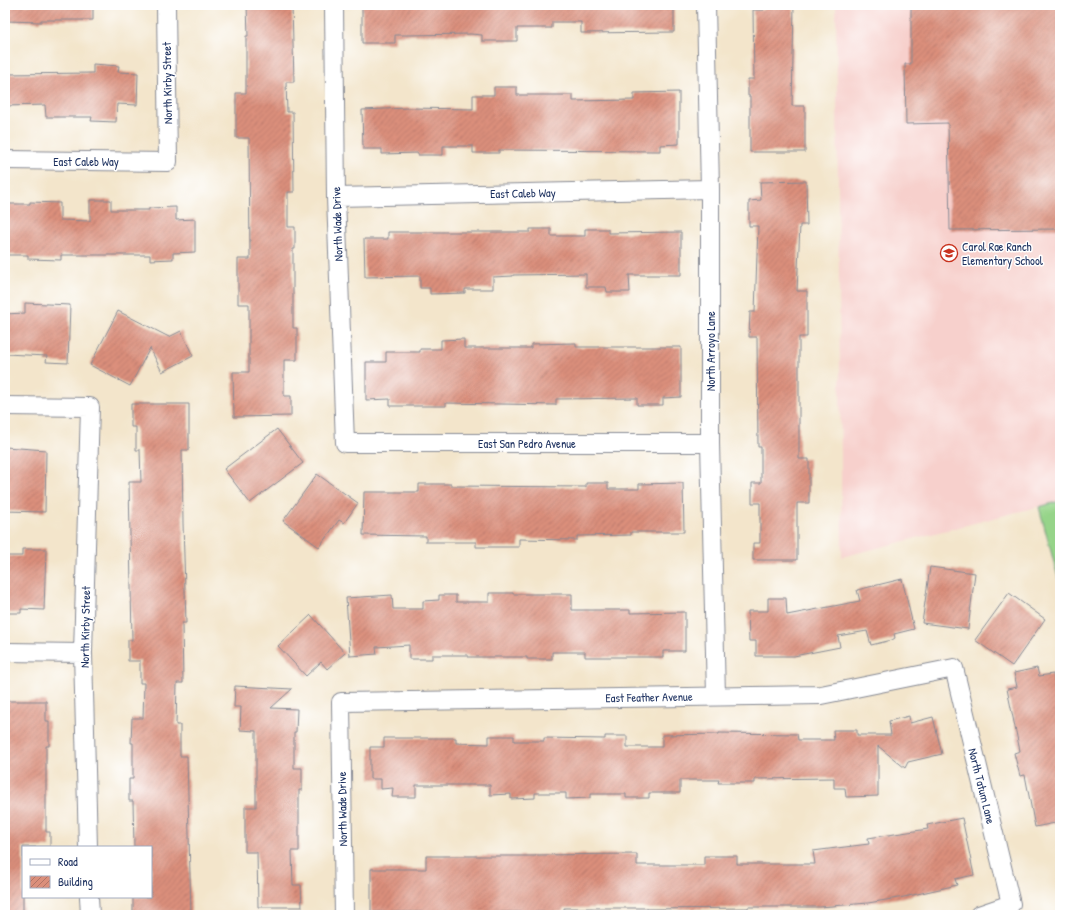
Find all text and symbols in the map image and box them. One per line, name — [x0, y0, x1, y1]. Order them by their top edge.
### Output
street label: North Kirby Street — [158, 41, 176, 124]
street label: East Caleb Way — [53, 153, 119, 170]
street label: East Caleb Way — [490, 184, 556, 202]
street label: North Wade Drive — [327, 186, 347, 262]
place label: Carol Rae Ranch Elementary School — [962, 238, 1044, 269]
school or university icon: Carol Rae Ranch Elementary School — [939, 243, 959, 263]
street label: North Arroyo Lane — [702, 311, 719, 391]
street label: East San Pedro Avenue — [478, 435, 576, 452]
street label: North Kirby Street — [76, 585, 94, 668]
street label: East Feather Avenue — [605, 688, 693, 706]
street label: North Tatum Lane — [964, 746, 1000, 826]
street label: North Wade Drive — [333, 771, 351, 846]
legend — [22, 846, 152, 898]
text: Road — [58, 853, 78, 870]
text: Building — [58, 873, 93, 890]

